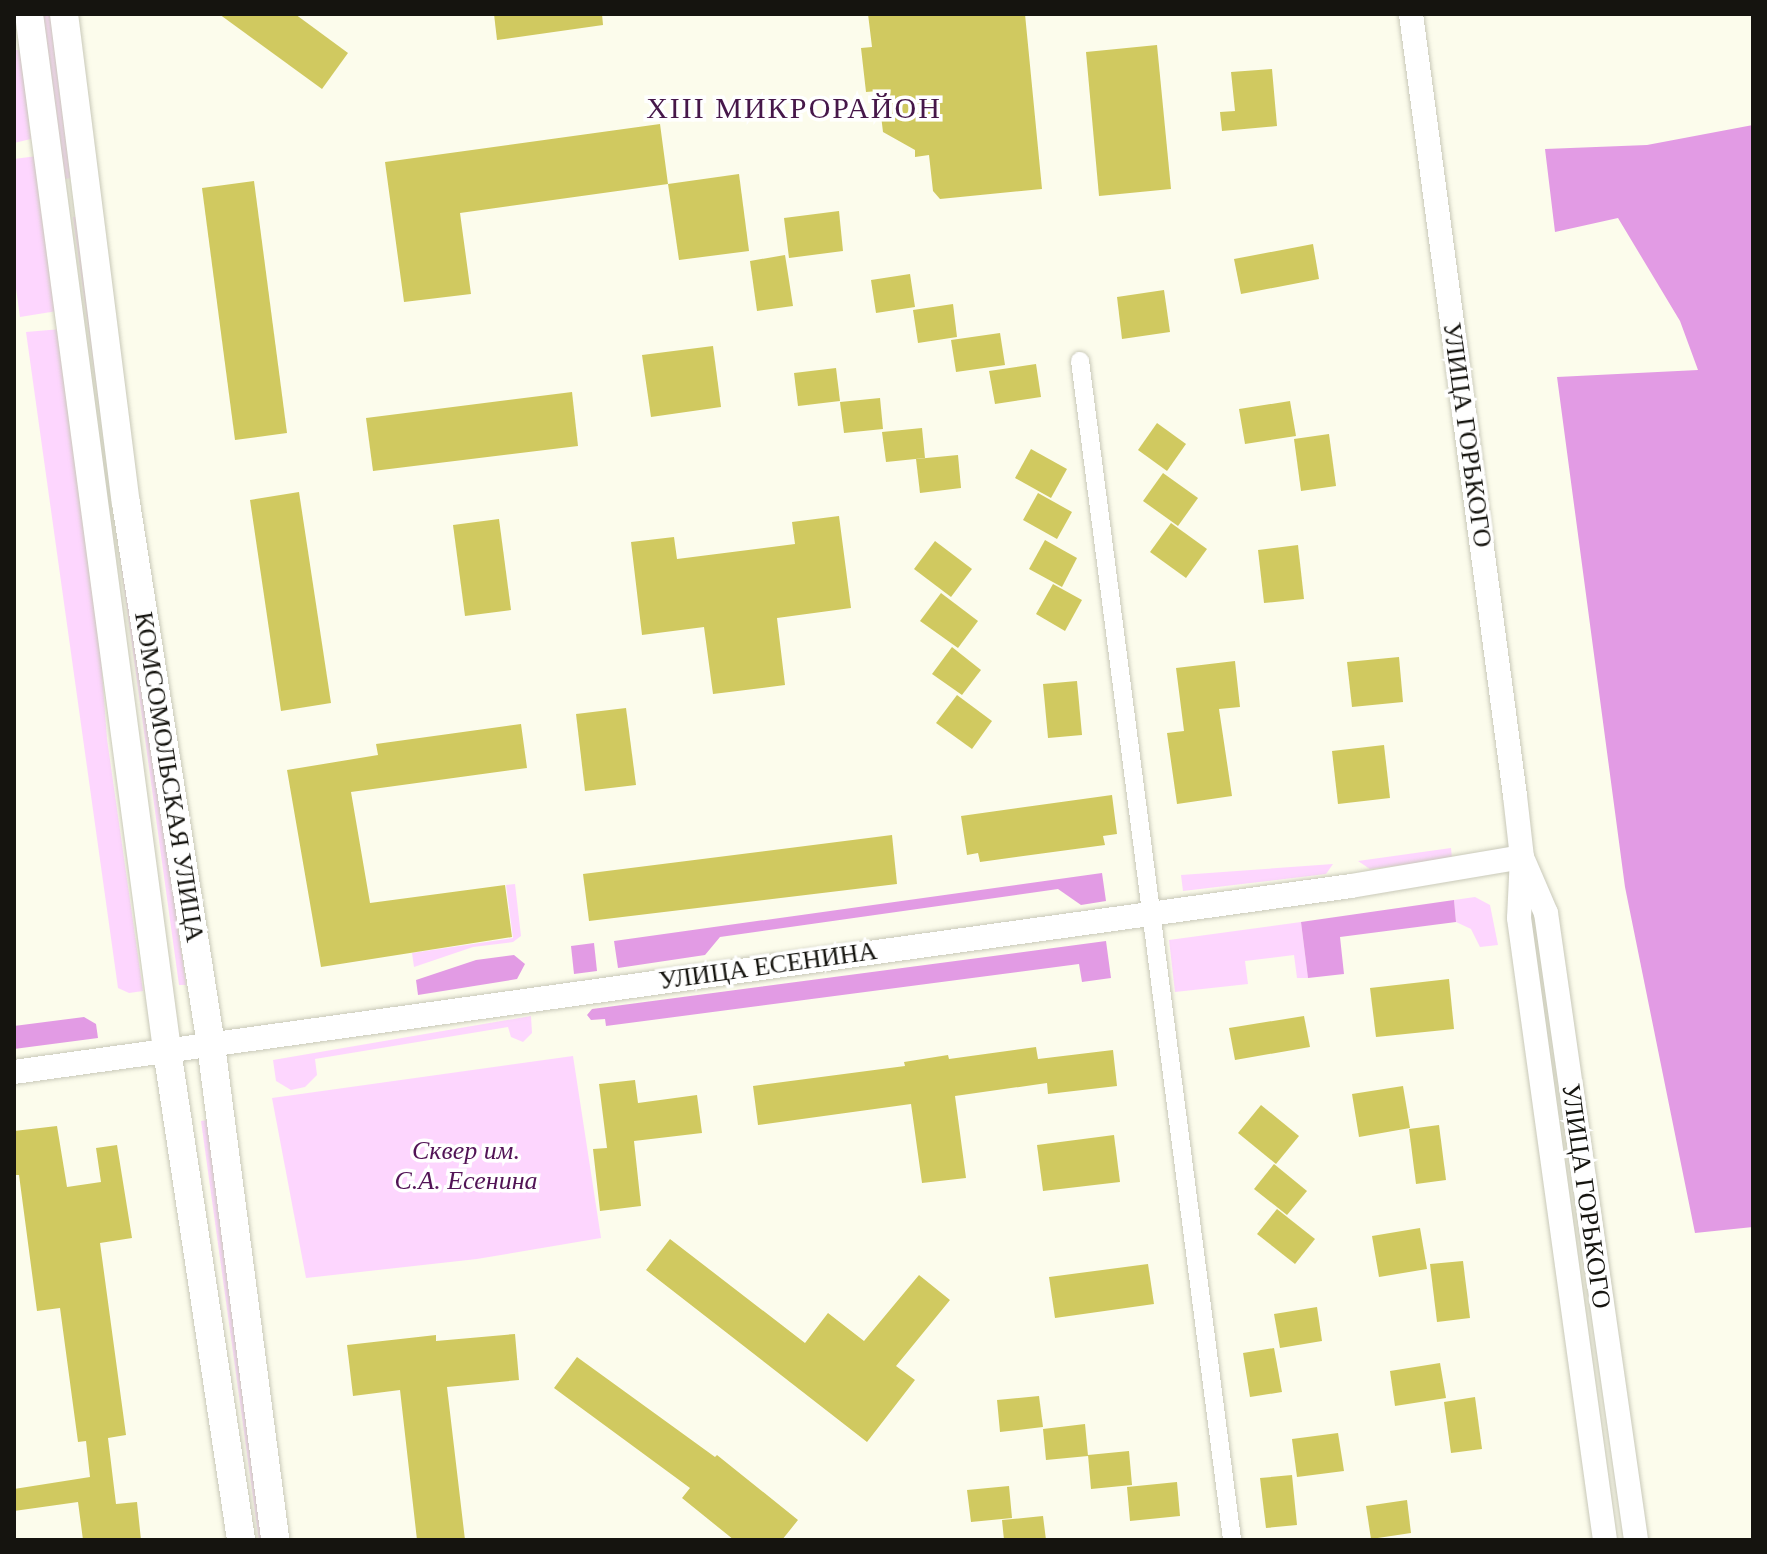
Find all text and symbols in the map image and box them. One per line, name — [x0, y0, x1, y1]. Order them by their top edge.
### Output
district label: XIII МИКРОРАЙОН — [646, 90, 942, 126]
street label: УЛИЦА ГОРЬКОГО — [1436, 320, 1498, 550]
street label: КОМСОМОЛЬСКАЯ УЛИЦА — [127, 610, 211, 944]
street label: УЛИЦА ЕСЕНИНА — [657, 935, 879, 997]
street label: УЛИЦА ГОРЬКОГО — [1555, 1081, 1617, 1311]
park label: Сквер им. С.А. Есенина — [394, 1135, 538, 1196]

